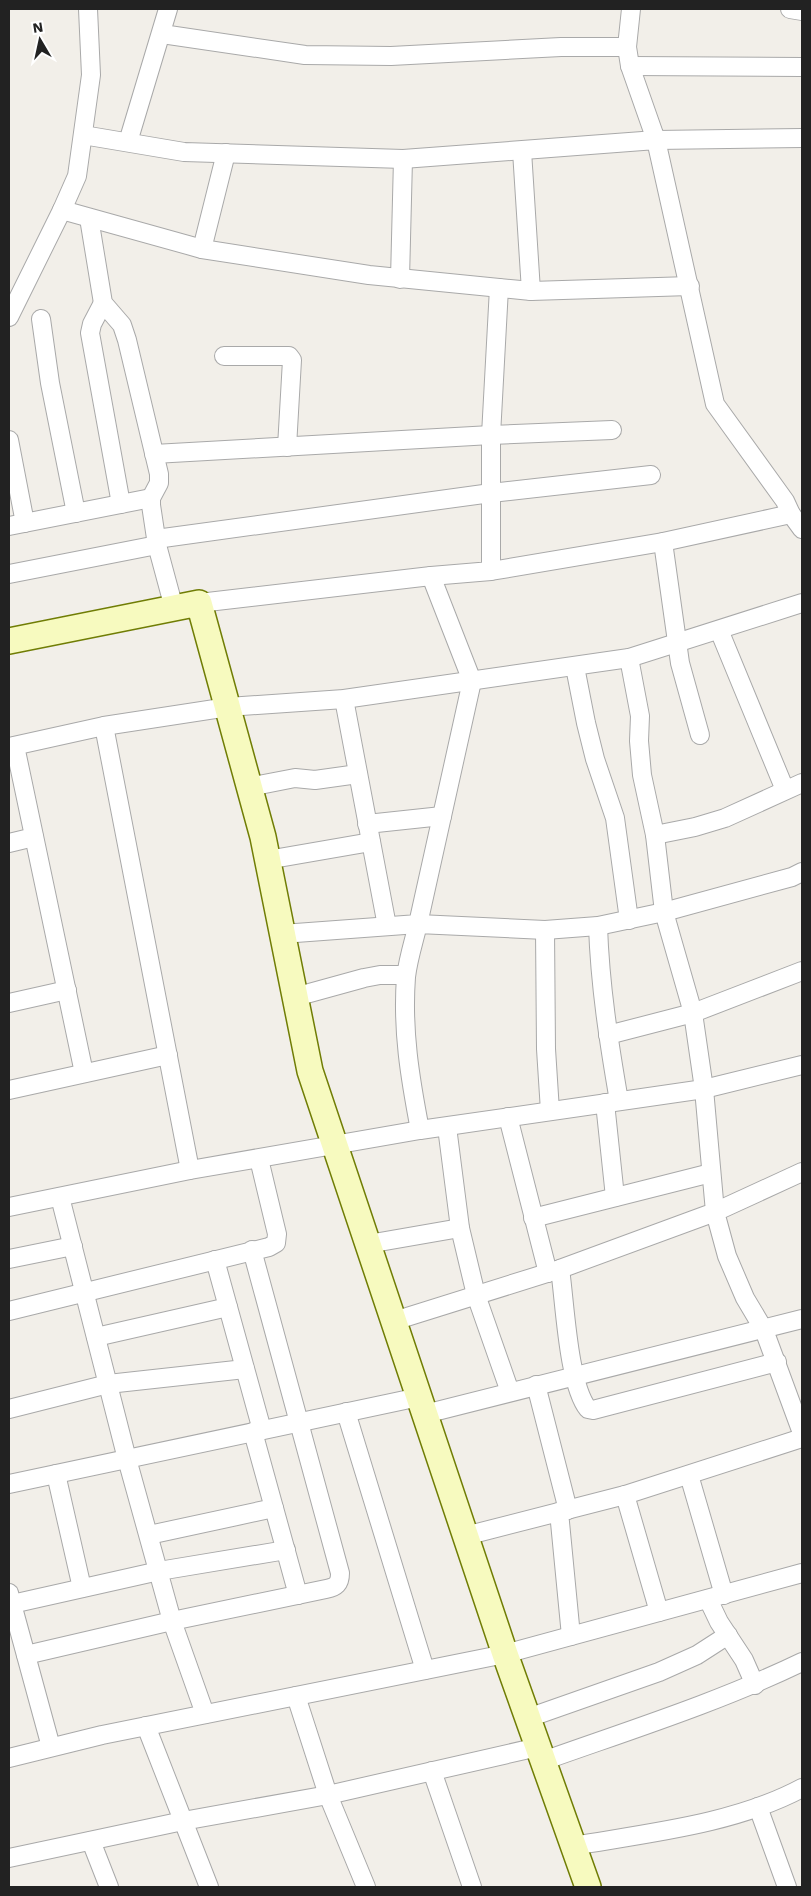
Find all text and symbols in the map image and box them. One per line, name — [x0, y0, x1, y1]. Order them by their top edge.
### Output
north arrow — [15, 15, 65, 65]
text: N — [32, 18, 44, 36]

